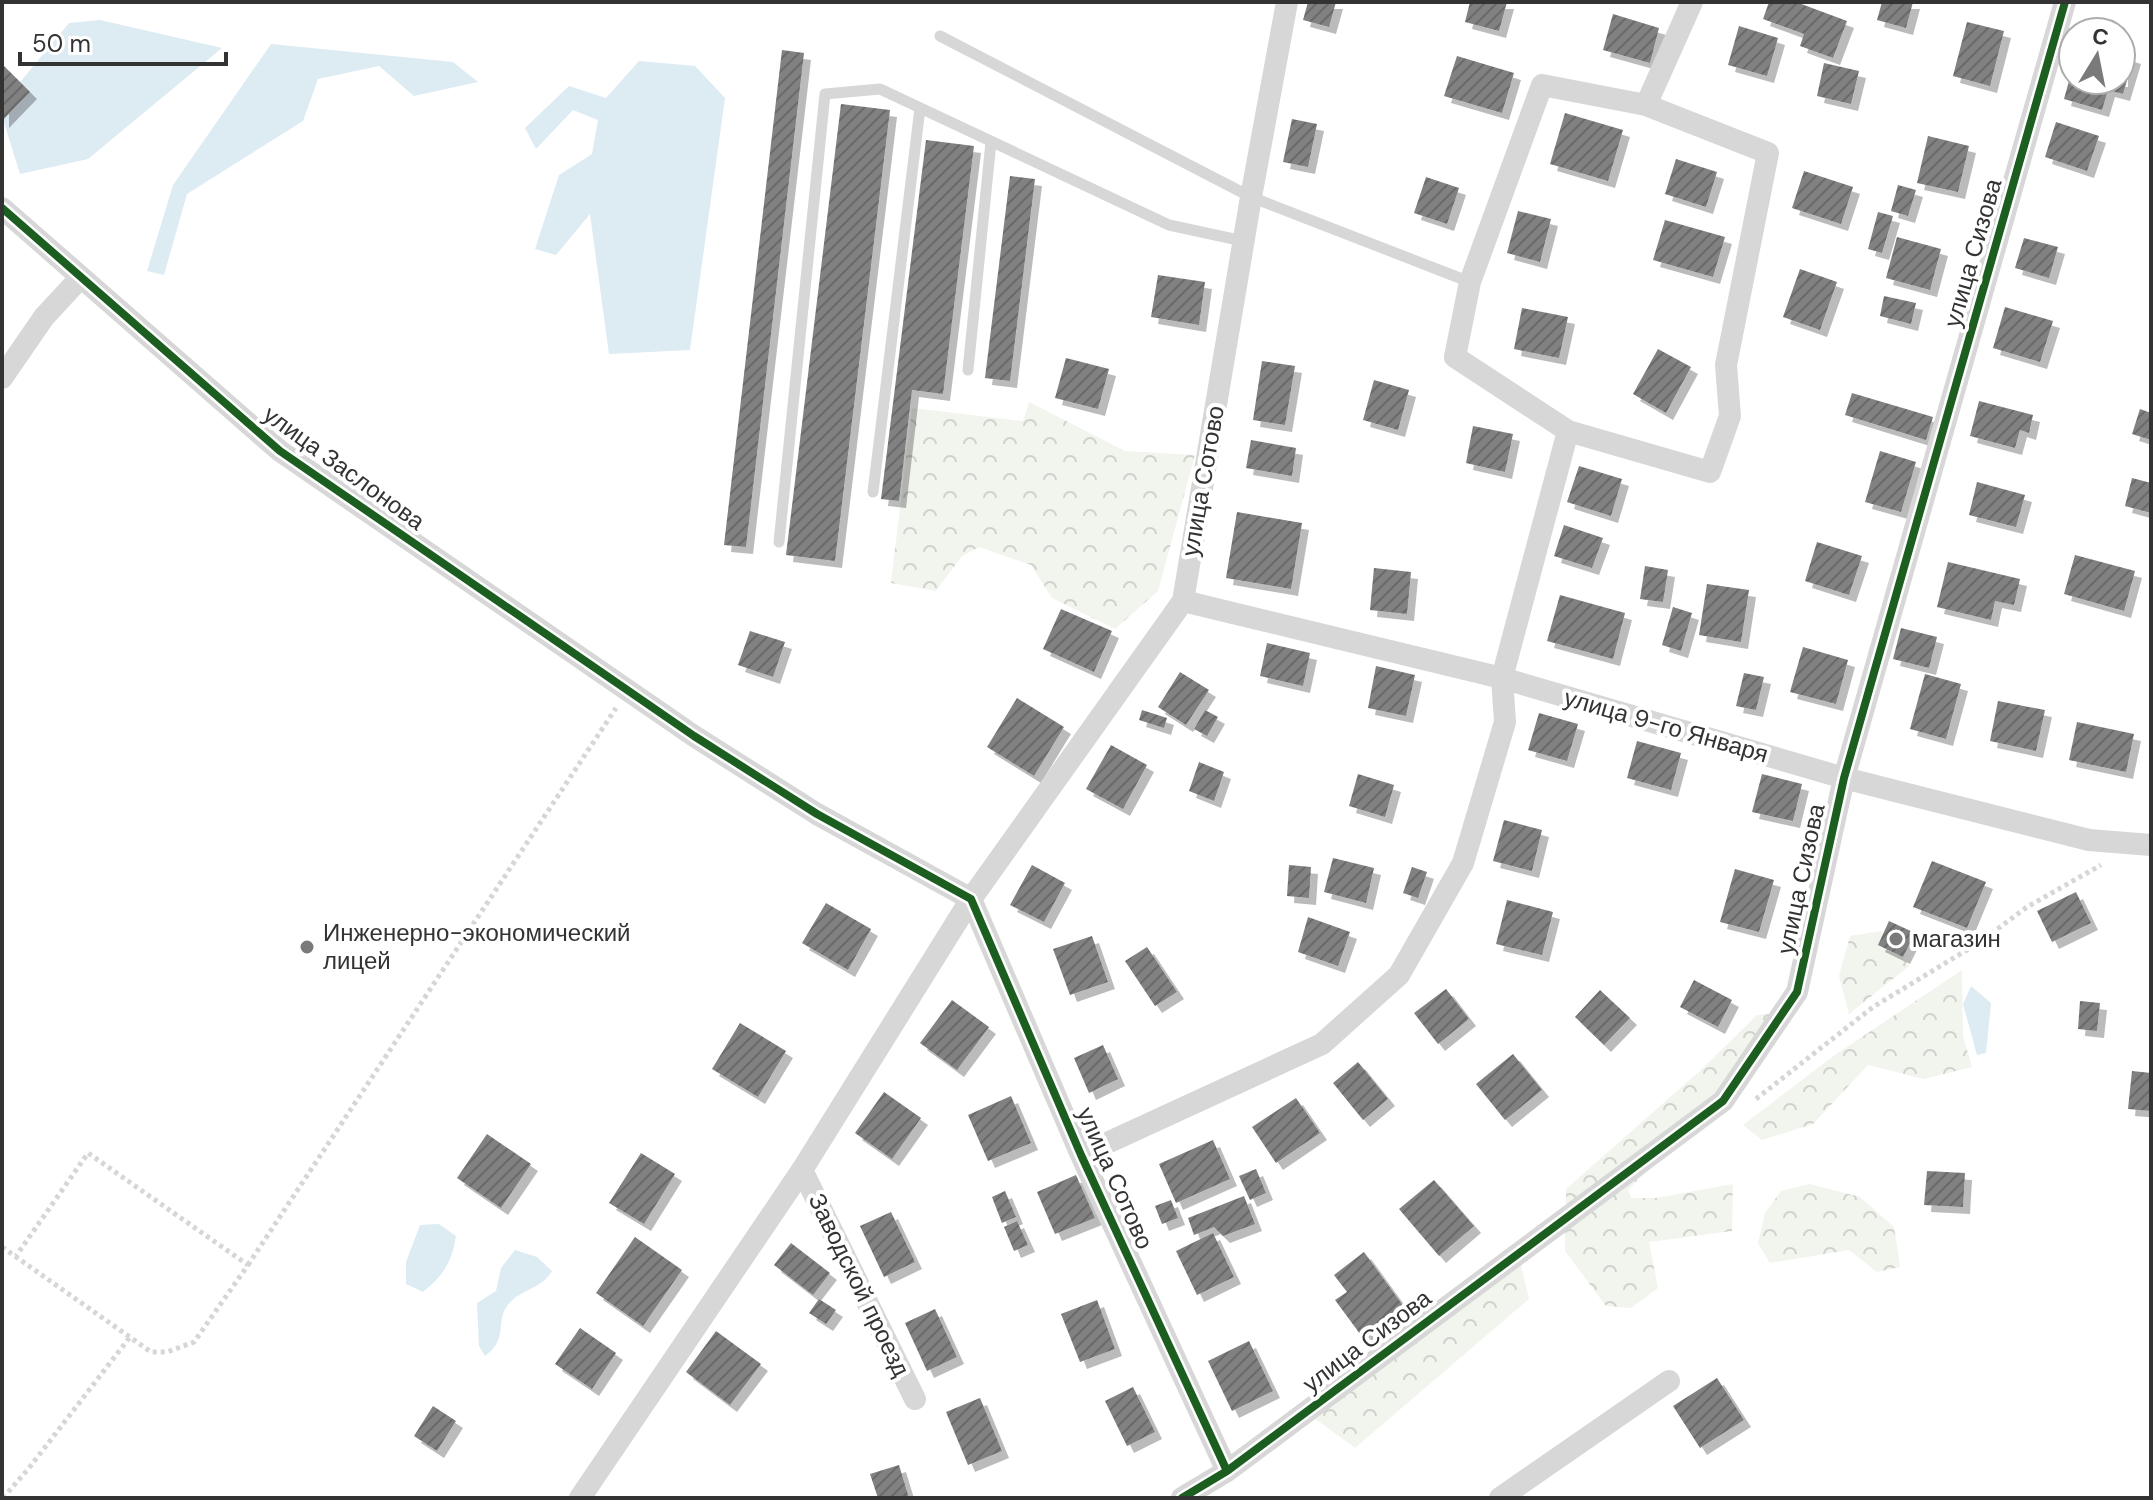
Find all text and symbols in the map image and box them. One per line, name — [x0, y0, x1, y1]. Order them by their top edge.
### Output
scale bar — [20, 16, 226, 66]
north arrow — [2057, 16, 2137, 96]
text: С — [2090, 21, 2111, 52]
text: 50 m — [32, 28, 91, 59]
street label: улица Сизова — [1937, 174, 2009, 331]
street label: улица Заслонова — [257, 399, 432, 537]
street label: улица Сотово — [1174, 403, 1231, 559]
street label: улица 9-го Января — [1561, 682, 1772, 769]
street label: улица Сизова — [1769, 800, 1832, 957]
place label: Инженерно-экономический лицей — [323, 917, 630, 976]
place label: магазин — [1912, 923, 2001, 954]
marker: магазин — [1887, 930, 1905, 948]
marker: Инженерно-экономический лицей — [298, 938, 316, 956]
street label: улица Сотово — [1070, 1102, 1161, 1254]
street label: Заводской проезд — [802, 1188, 917, 1381]
street label: улица Сизова — [1296, 1282, 1438, 1399]

